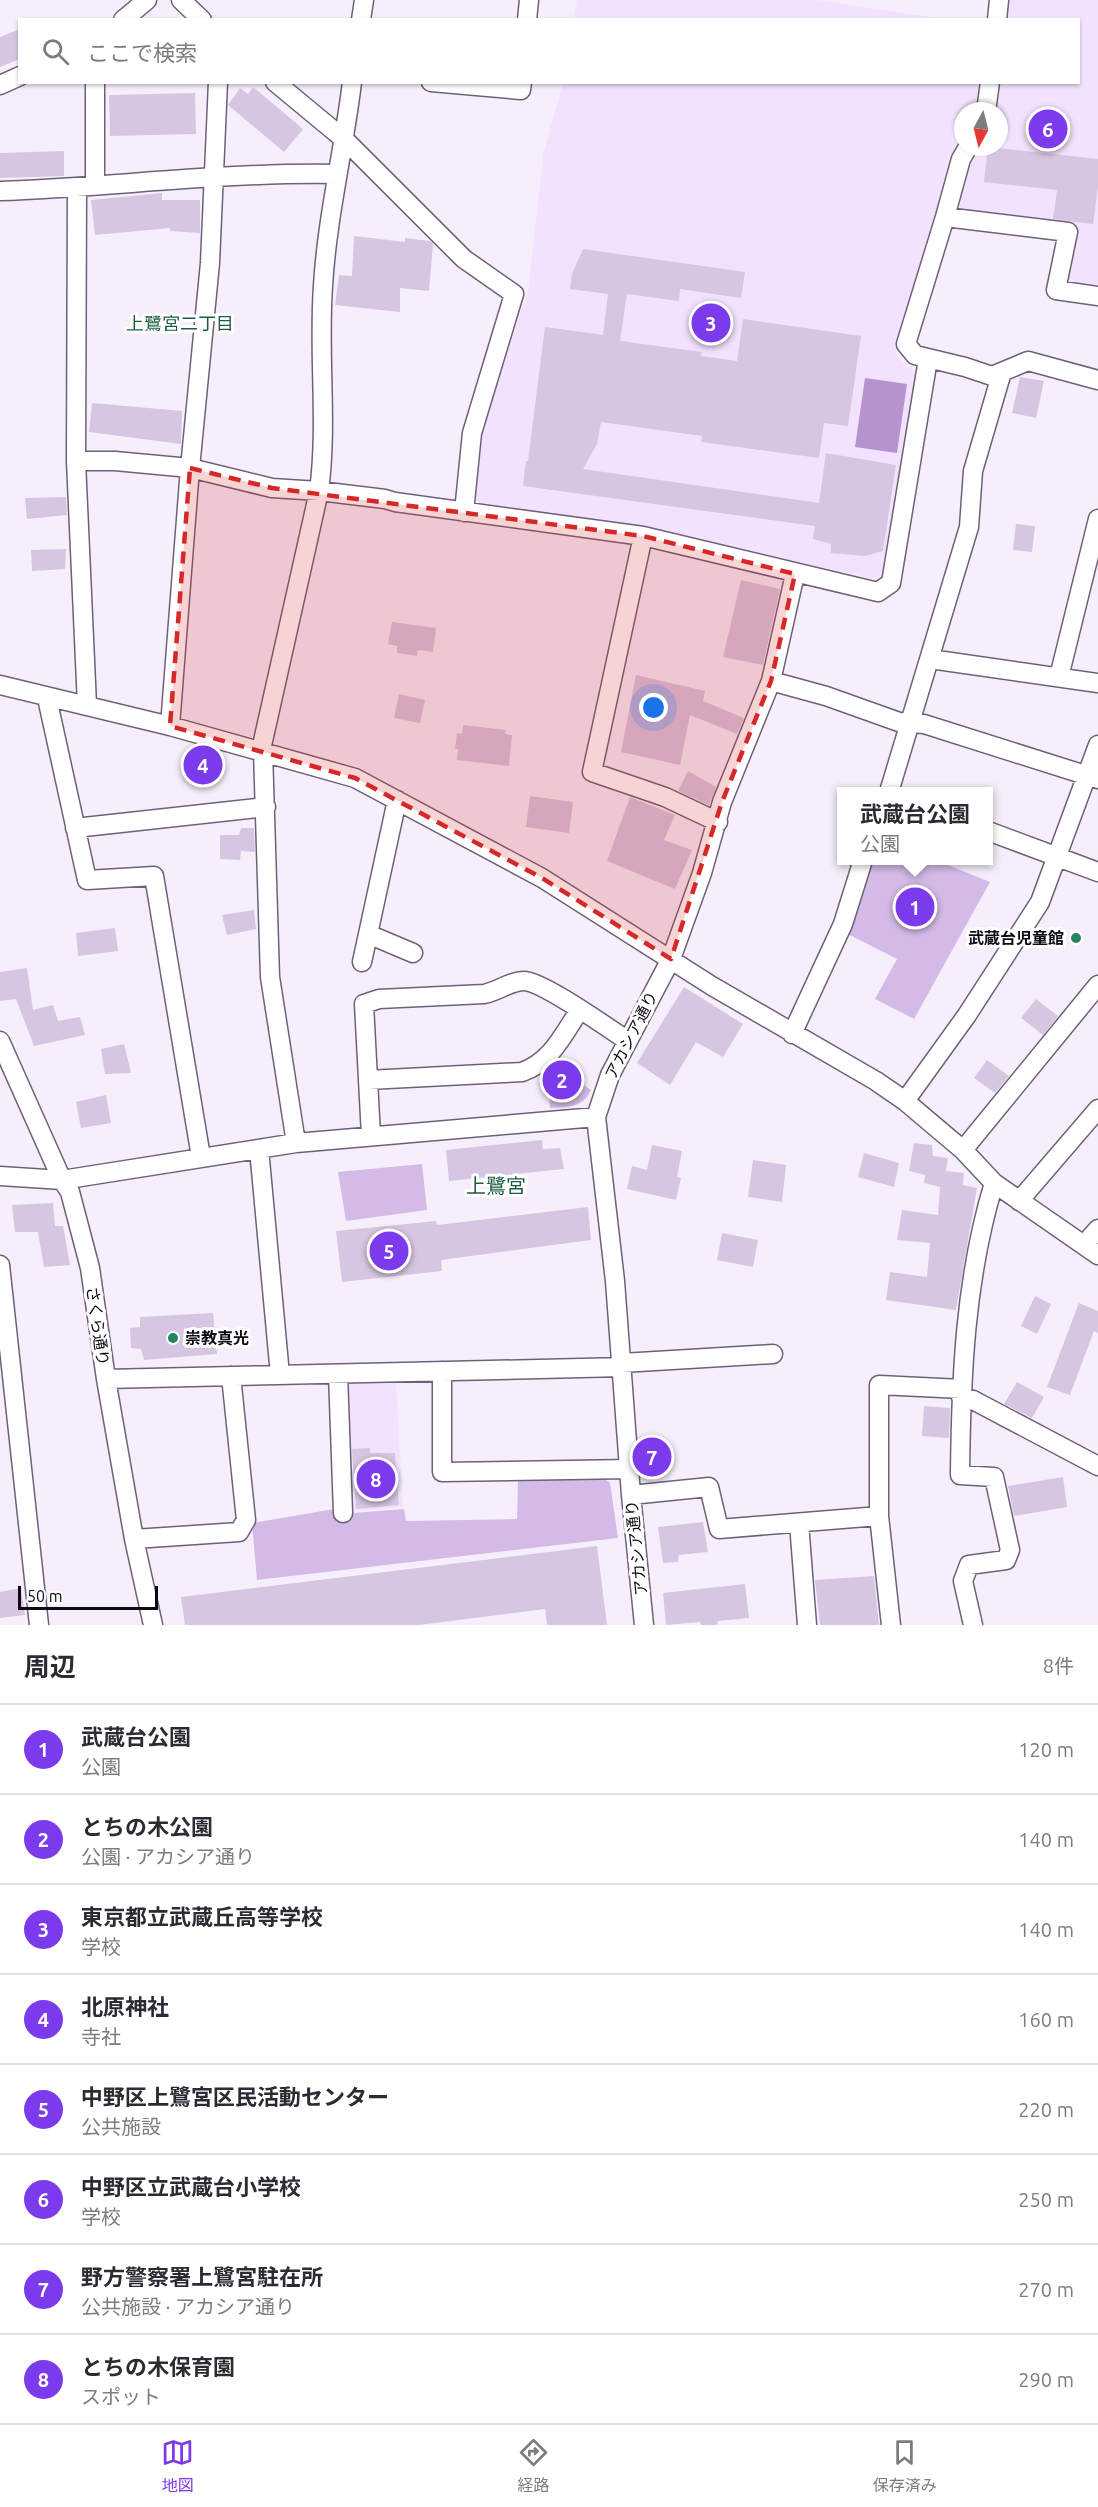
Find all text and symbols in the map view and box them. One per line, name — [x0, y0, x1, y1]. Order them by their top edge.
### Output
search box — [18, 18, 1080, 84]
icon: search — [39, 35, 72, 68]
text: ここで検索 — [87, 40, 197, 65]
north arrow — [954, 102, 1008, 156]
pin: 6 — [1028, 106, 1068, 152]
pin: 3 — [692, 300, 730, 346]
district label: 上鷺宮二丁目 — [126, 313, 234, 333]
your location — [639, 693, 668, 722]
pin: 4 — [184, 742, 222, 788]
popup — [837, 787, 993, 865]
text: 武蔵台公園 — [860, 801, 970, 826]
text: 公園 — [860, 832, 900, 855]
pin: 1 — [896, 884, 934, 930]
place label: 武蔵台児童館 — [968, 929, 1064, 947]
marker: 武蔵台児童館 — [1069, 931, 1083, 945]
street label: アカシア通り — [601, 988, 661, 1082]
pin: 2 — [542, 1058, 582, 1102]
district label: 上鷺宮 — [466, 1174, 526, 1197]
pin: 5 — [370, 1228, 408, 1274]
street label: さくら通り — [84, 1285, 112, 1367]
place label: 崇教真光 — [185, 1329, 249, 1347]
marker: 崇教真光 — [166, 1331, 180, 1345]
pin: 7 — [632, 1434, 672, 1480]
pin: 8 — [356, 1456, 395, 1502]
street label: アカシア通り — [622, 1499, 650, 1597]
scale bar — [18, 1583, 158, 1610]
text: 50 m — [27, 1587, 63, 1605]
text: 周辺 — [24, 1652, 76, 1681]
text: 8件 — [1043, 1654, 1074, 1677]
text: 武蔵台公園 — [81, 1724, 191, 1749]
text: 1 — [38, 1738, 49, 1761]
text: 120 m — [1018, 1738, 1074, 1761]
text: 公園 — [81, 1755, 121, 1778]
text: とちの木公園 — [81, 1814, 213, 1839]
text: 2 — [38, 1828, 49, 1851]
text: 140 m — [1018, 1828, 1074, 1851]
text: 公園 · アカシア通り — [81, 1845, 255, 1868]
text: 東京都立武蔵丘高等学校 — [81, 1904, 323, 1929]
text: 3 — [38, 1918, 49, 1941]
text: 140 m — [1018, 1918, 1074, 1941]
text: 学校 — [81, 1935, 121, 1958]
text: 北原神社 — [81, 1994, 169, 2019]
text: 4 — [38, 2008, 49, 2031]
text: 160 m — [1018, 2008, 1074, 2031]
text: 寺社 — [81, 2025, 121, 2048]
text: 中野区上鷺宮区民活動センター — [81, 2084, 389, 2109]
text: 5 — [38, 2098, 49, 2121]
text: 220 m — [1018, 2098, 1074, 2121]
text: 公共施設 — [81, 2115, 161, 2138]
text: 中野区立武蔵台小学校 — [81, 2174, 301, 2199]
text: 6 — [38, 2188, 49, 2211]
text: 250 m — [1018, 2188, 1074, 2211]
text: 学校 — [81, 2205, 121, 2228]
text: 野方警察署上鷺宮駐在所 — [81, 2264, 323, 2289]
text: 7 — [38, 2278, 49, 2301]
text: 270 m — [1018, 2278, 1074, 2301]
text: 公共施設 · アカシア通り — [81, 2295, 295, 2318]
text: とちの木保育園 — [81, 2354, 235, 2379]
text: 8 — [38, 2368, 49, 2391]
text: 290 m — [1018, 2368, 1074, 2391]
text: スポット — [81, 2385, 161, 2408]
tab: 地図 — [161, 2436, 194, 2496]
tab: 経路 — [517, 2436, 550, 2496]
tab: 保存済み — [873, 2436, 937, 2496]

